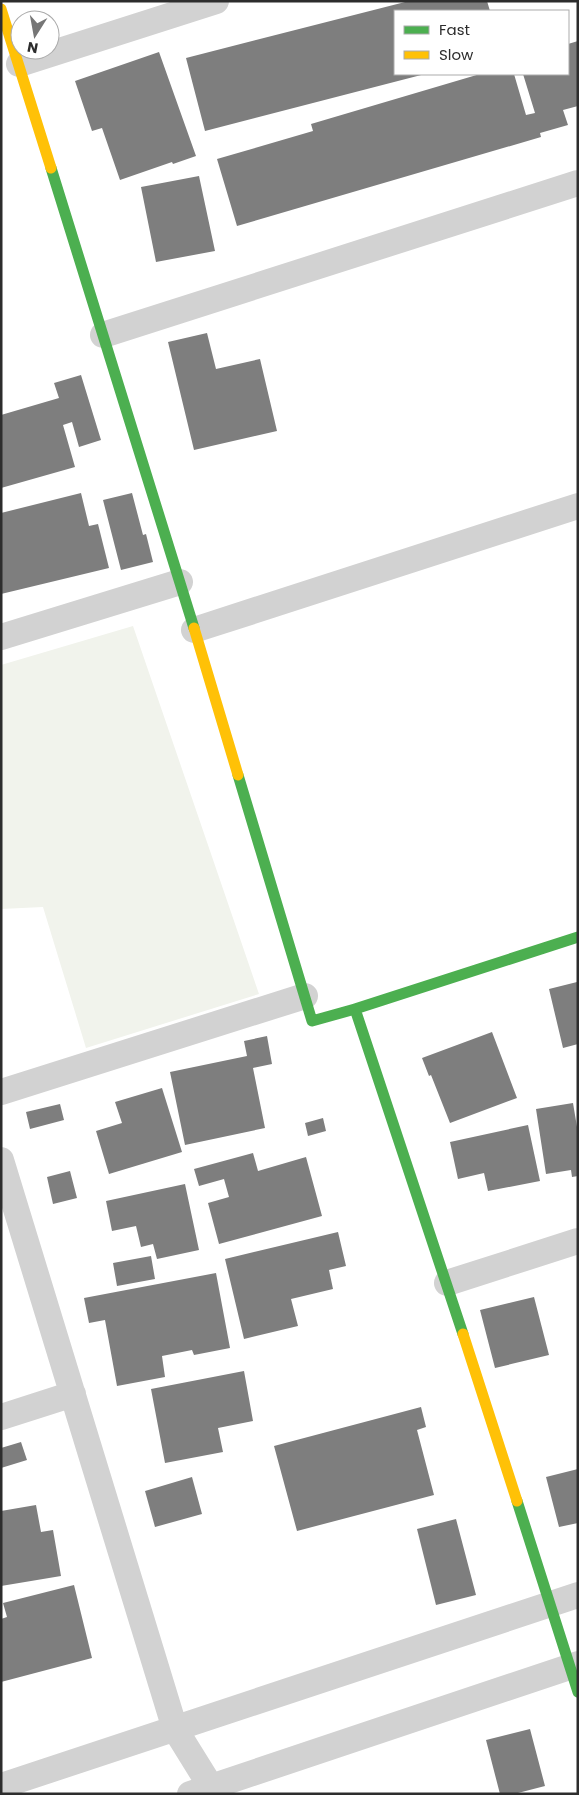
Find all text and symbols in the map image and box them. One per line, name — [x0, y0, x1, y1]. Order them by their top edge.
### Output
north arrow — [10, 10, 60, 60]
legend — [394, 10, 569, 75]
text: Fast — [439, 19, 470, 40]
text: N — [25, 37, 40, 59]
text: Slow — [439, 44, 474, 65]

